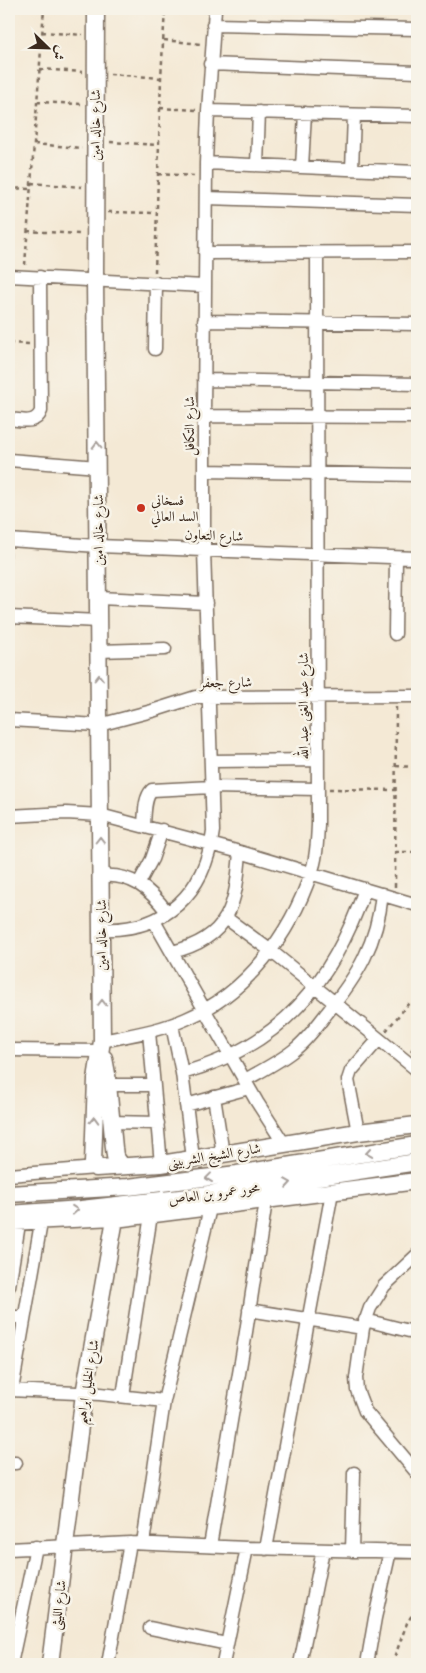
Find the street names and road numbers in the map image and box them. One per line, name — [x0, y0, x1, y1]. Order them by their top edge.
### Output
street label: شارع خالد امين — [86, 89, 107, 161]
street label: شارع التكافل — [180, 396, 201, 456]
street label: شارع خالد امين — [89, 494, 110, 566]
street label: شارع التعاون — [184, 525, 244, 548]
street label: شارع عبد الغنى عبد الله — [292, 653, 315, 759]
street label: شارع جعفر — [198, 673, 252, 694]
street label: شارع خالد امين — [92, 899, 113, 971]
street label: شارع الشيخ الشربينى — [166, 1139, 263, 1175]
street label: محور عمرو بن العاص — [167, 1178, 261, 1208]
street label: شارع الخليل ابراهيم — [71, 1338, 108, 1427]
street label: شارع الليثى — [46, 1579, 73, 1631]

